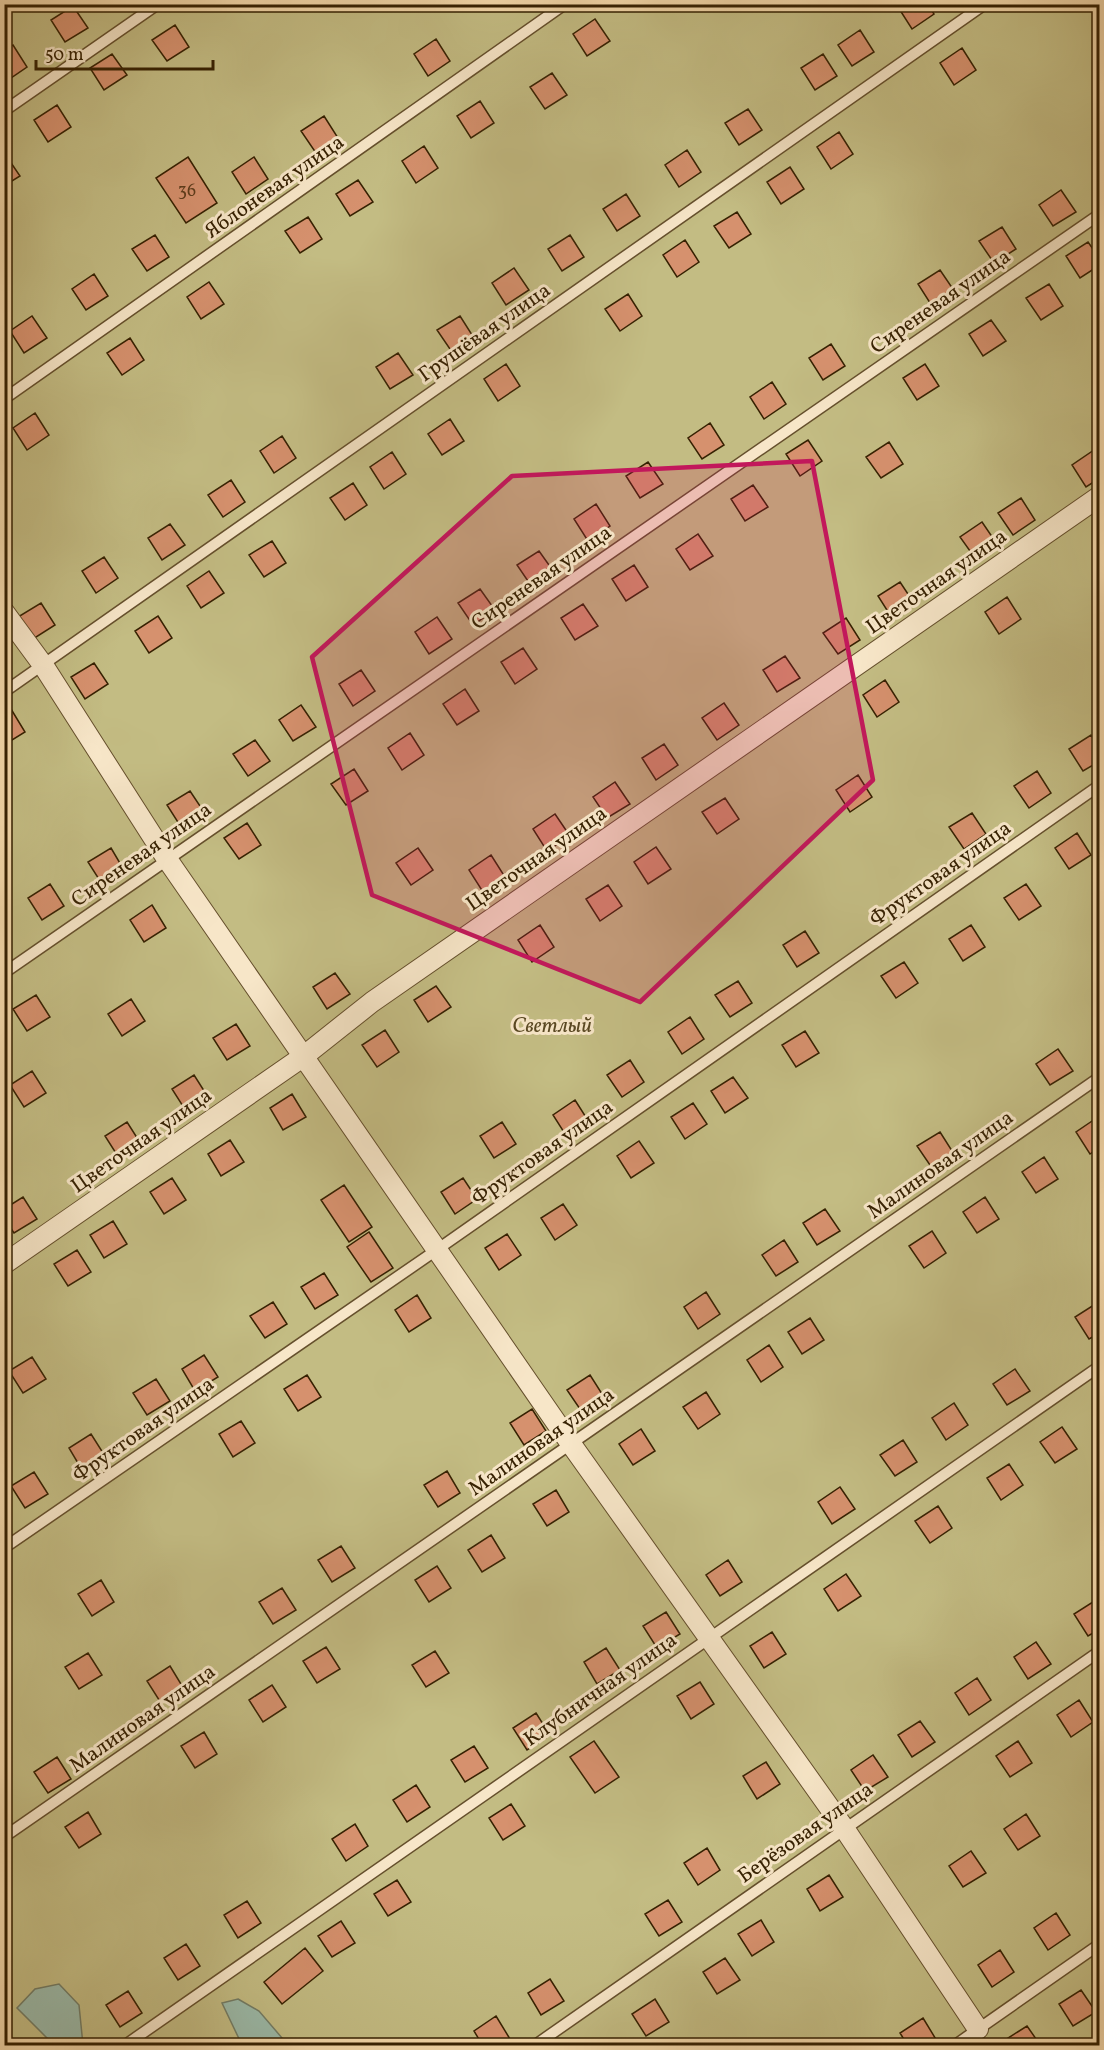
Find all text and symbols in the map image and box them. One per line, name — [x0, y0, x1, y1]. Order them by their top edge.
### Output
scale bar — [36, 33, 213, 71]
text: 50 m — [45, 43, 84, 68]
street label: Яблоневая улица — [199, 128, 350, 246]
house number: 36 — [178, 179, 196, 204]
street label: Сиреневая улица — [865, 243, 1017, 362]
street label: Грушёвая улица — [413, 277, 557, 390]
street label: Сиреневая улица — [466, 519, 618, 638]
street label: Цветочная улица — [860, 523, 1013, 642]
street label: Сиреневая улица — [66, 796, 218, 915]
street label: Цветочная улица — [460, 800, 613, 919]
street label: Фруктовая улица — [864, 814, 1018, 934]
park label: Светлый — [512, 1012, 592, 1041]
street label: Цветочная улица — [65, 1082, 218, 1201]
street label: Фруктовая улица — [466, 1093, 620, 1213]
street label: Малиновая улица — [862, 1104, 1020, 1227]
street label: Фруктовая улица — [67, 1370, 221, 1490]
street label: Малиновая улица — [463, 1381, 621, 1504]
street label: Клубничная улица — [518, 1626, 683, 1754]
street label: Малиновая улица — [64, 1658, 222, 1781]
street label: Берёзовая улица — [732, 1776, 879, 1891]

